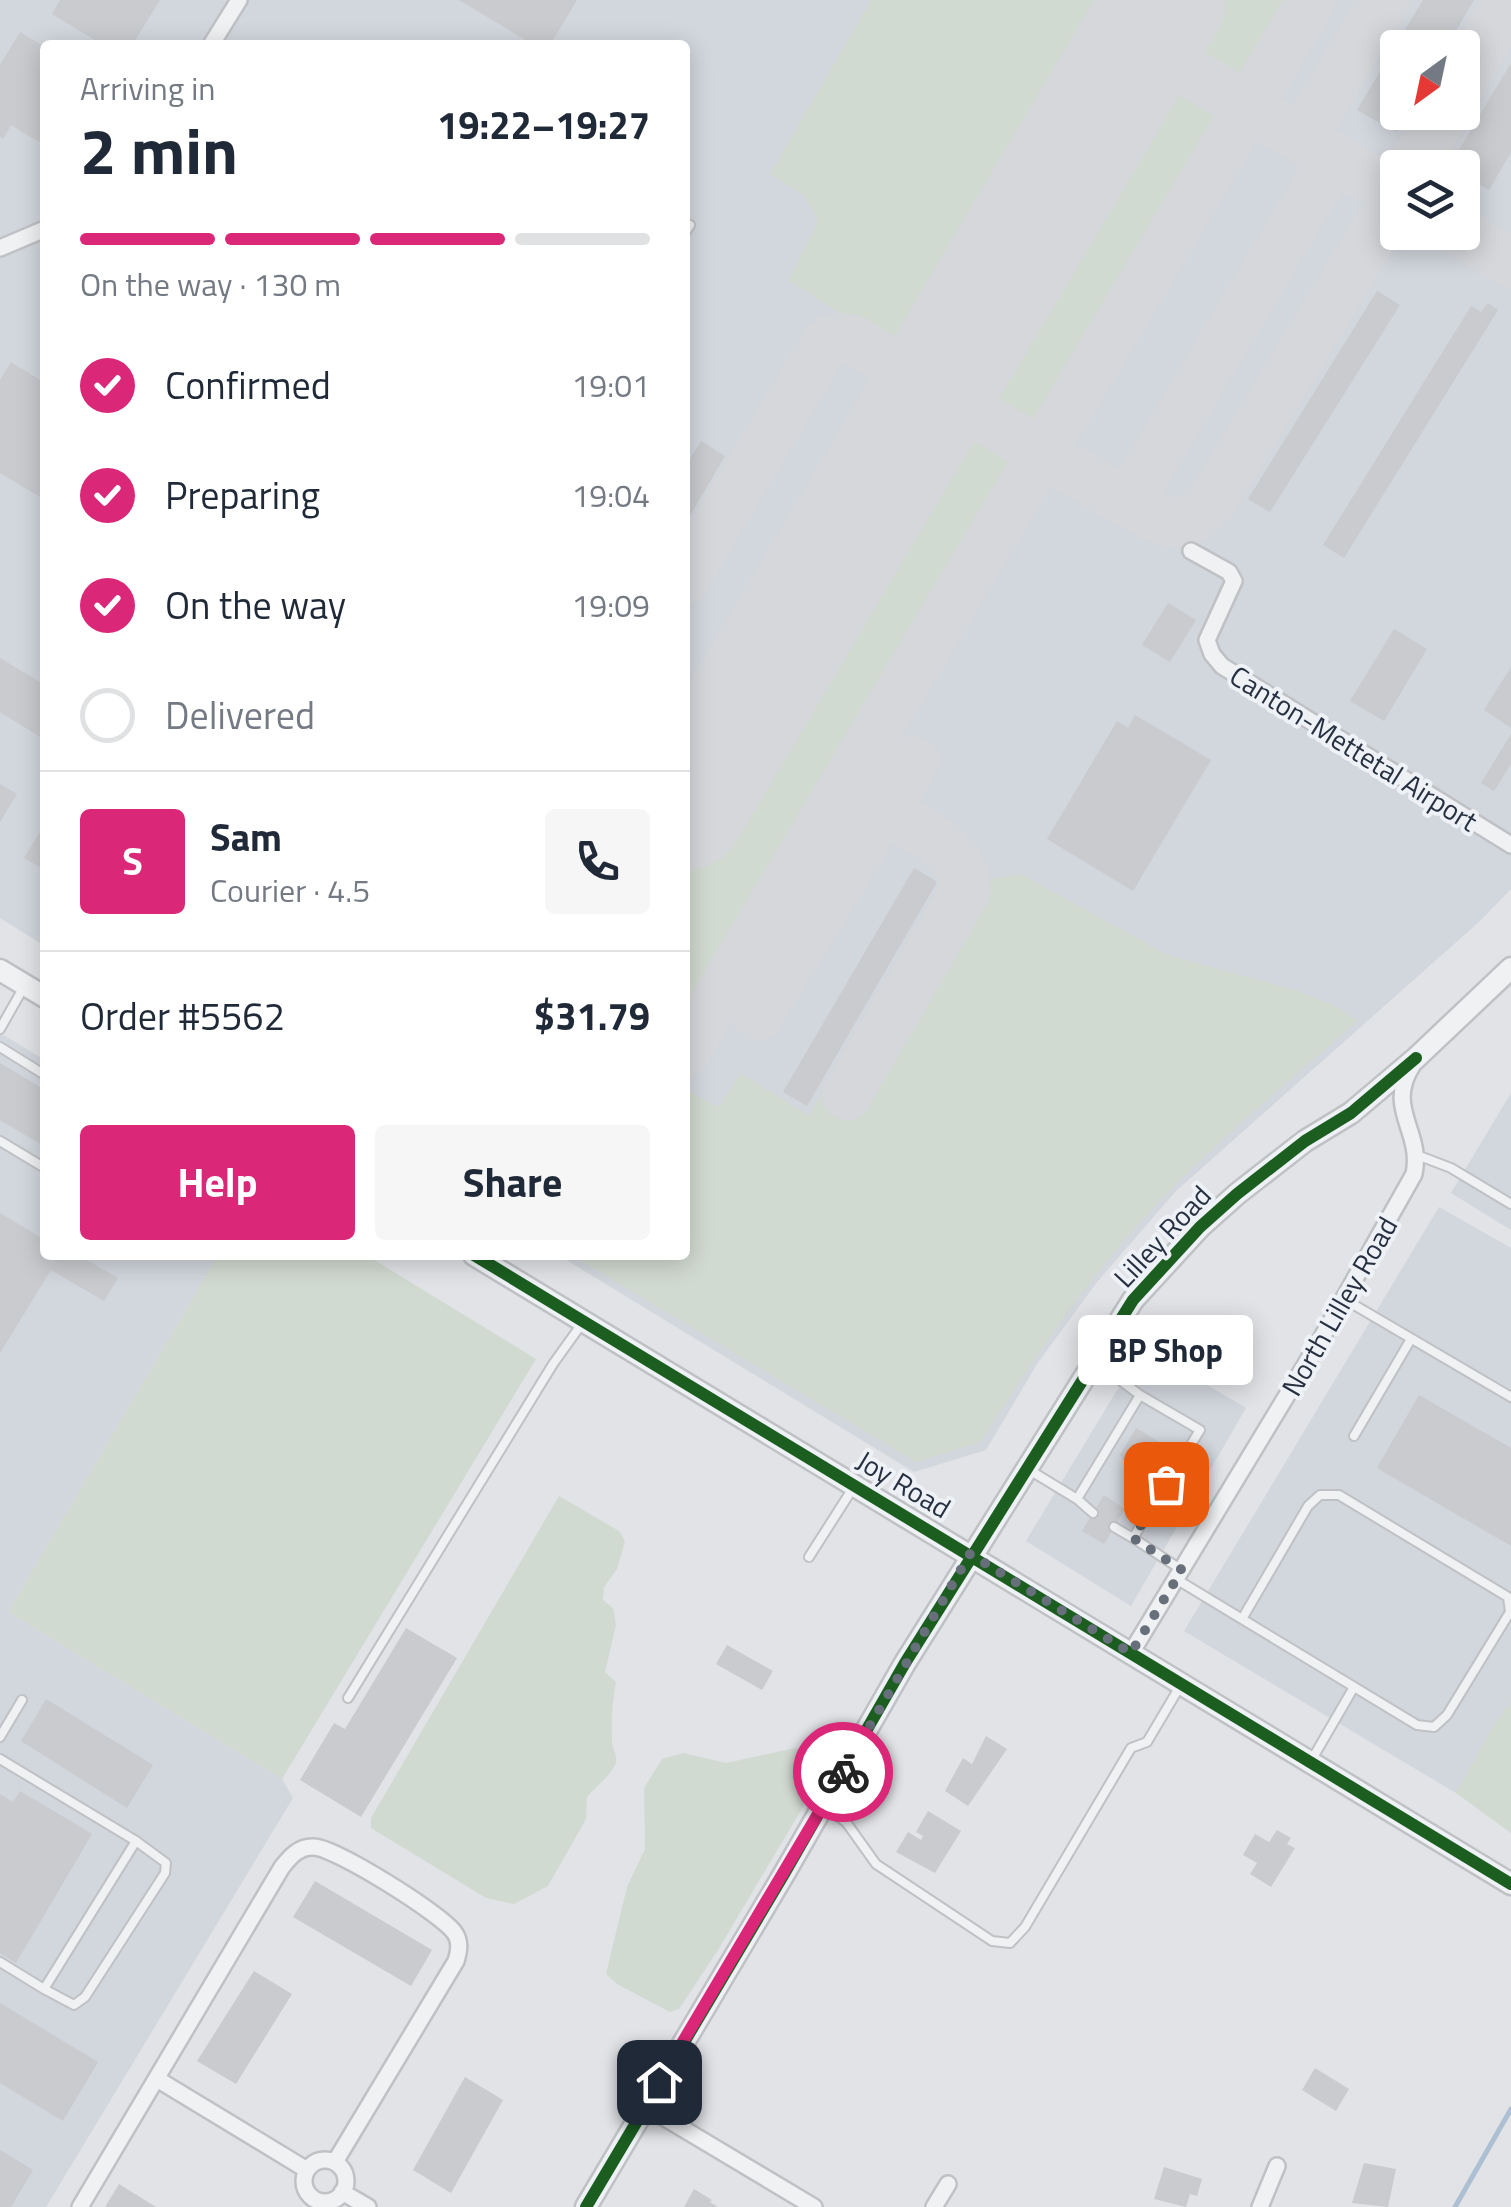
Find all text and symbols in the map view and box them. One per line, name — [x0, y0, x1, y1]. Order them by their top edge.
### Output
north arrow — [1380, 30, 1480, 130]
map controls — [1380, 30, 1480, 250]
text: Arriving in — [80, 64, 216, 112]
text: 19:22–19:27 — [437, 96, 650, 154]
text: 2 min — [80, 100, 238, 199]
button: layers — [1380, 150, 1480, 250]
text: On the way · 130 m — [80, 260, 341, 308]
text: Confirmed — [165, 356, 331, 414]
icon: check — [80, 358, 135, 413]
text: 19:01 — [571, 361, 650, 409]
text: Preparing — [165, 466, 320, 524]
icon: check — [80, 468, 135, 523]
text: 19:04 — [571, 471, 650, 519]
text: On the way — [165, 576, 346, 634]
icon: check — [80, 578, 135, 633]
text: 19:09 — [571, 581, 650, 629]
street label: Canton-Mettetal Airport — [1222, 654, 1487, 842]
text: Delivered — [165, 686, 315, 744]
text: Sam — [210, 808, 282, 866]
button: phone — [545, 809, 650, 914]
text: S — [122, 832, 143, 890]
text: Courier · 4.5 — [210, 866, 370, 914]
text: Order #5562 — [80, 987, 285, 1045]
text: $31.79 — [534, 987, 650, 1045]
button: Help — [80, 1125, 355, 1240]
button: Share — [375, 1125, 650, 1240]
street label: Lilley Road — [1103, 1175, 1221, 1297]
street label: North Lilley Road — [1270, 1208, 1408, 1404]
callout: BP Shop — [1078, 1314, 1254, 1384]
text: BP Shop — [1108, 1326, 1223, 1374]
street label: Joy Road — [849, 1439, 959, 1529]
pin — [1124, 1442, 1209, 1527]
icon: bag — [1139, 1457, 1194, 1512]
courier — [793, 1722, 893, 1822]
icon: bike — [816, 1745, 871, 1800]
pin — [617, 2040, 702, 2125]
icon: home — [632, 2055, 687, 2110]

